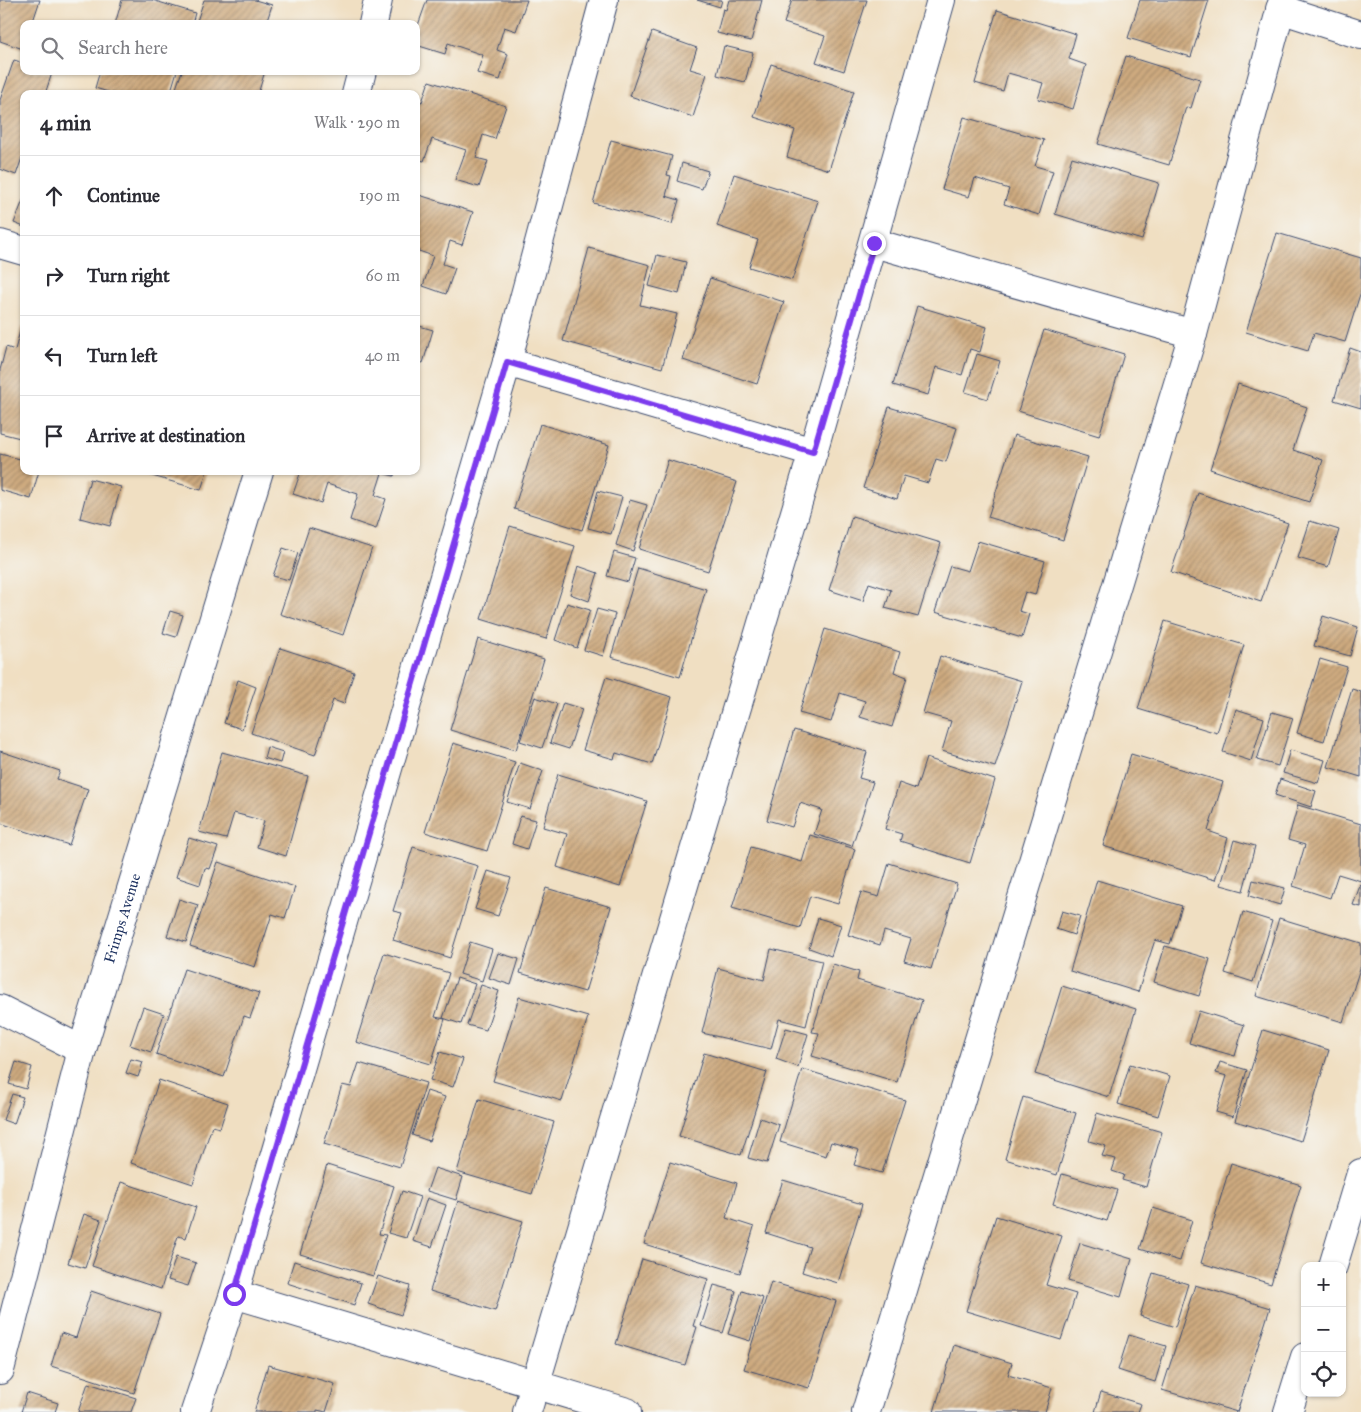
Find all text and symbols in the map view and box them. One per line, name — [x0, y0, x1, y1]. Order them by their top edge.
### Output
search box — [20, 20, 420, 75]
icon: search — [38, 34, 66, 62]
text: Search here — [78, 36, 168, 59]
text: 4 min — [40, 110, 91, 136]
text: Walk · 290 m — [314, 113, 400, 132]
icon: ahead — [40, 182, 68, 210]
text: Continue — [87, 184, 160, 207]
text: 190 m — [359, 186, 400, 205]
route end — [863, 232, 886, 255]
icon: right — [40, 262, 68, 290]
text: Turn right — [87, 264, 170, 287]
text: 60 m — [366, 266, 400, 285]
icon: left — [40, 342, 68, 370]
text: Turn left — [87, 344, 157, 367]
text: 40 m — [365, 346, 400, 365]
icon: arrive — [40, 422, 68, 450]
text: Arrive at destination — [87, 424, 245, 447]
street label: Frimps Avenue — [100, 871, 144, 966]
map controls — [1301, 1262, 1346, 1397]
button: + — [1301, 1262, 1346, 1307]
route start — [223, 1283, 246, 1306]
button: − — [1301, 1307, 1346, 1352]
button: locate — [1301, 1352, 1346, 1397]

